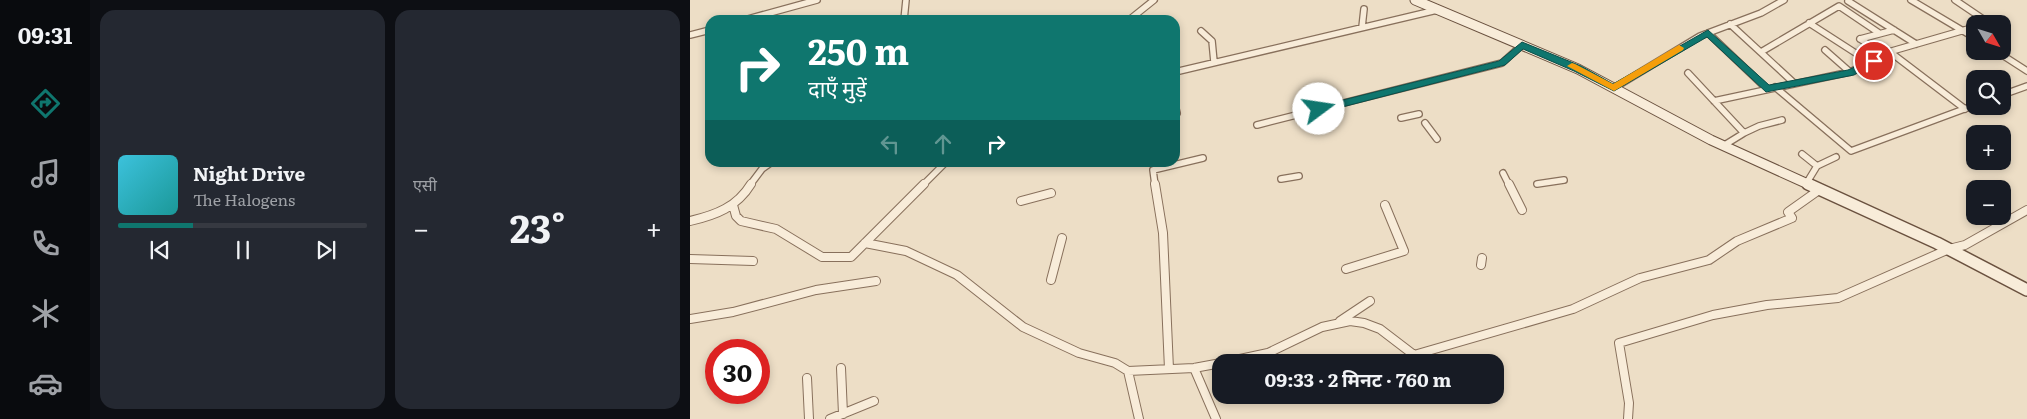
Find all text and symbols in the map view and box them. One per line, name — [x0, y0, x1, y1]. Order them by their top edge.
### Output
north arrow — [1966, 15, 2011, 60]
map controls — [1966, 15, 2011, 225]
text: 09:31 — [18, 18, 72, 51]
text: 250 m — [808, 24, 909, 76]
icon: right — [725, 35, 790, 100]
pin — [1853, 40, 1895, 82]
icon: arrive — [1860, 47, 1888, 75]
button: search — [1966, 70, 2011, 115]
text: दाएँ मुड़ें — [808, 71, 867, 104]
position arrow — [1292, 82, 1344, 134]
icon: directions — [28, 86, 63, 121]
button: + — [1966, 125, 2011, 170]
icon: left — [876, 130, 904, 158]
icon: ahead — [929, 130, 957, 158]
icon: right — [982, 130, 1010, 158]
icon: music — [28, 156, 63, 191]
text: Night Drive — [193, 159, 305, 187]
text: एसी — [413, 172, 437, 196]
button: − — [1966, 180, 2011, 225]
text: The Halogens — [193, 187, 295, 211]
text: 23° — [510, 198, 565, 255]
text: − — [413, 206, 429, 248]
text: + — [646, 206, 662, 248]
icon: phone — [28, 226, 63, 261]
icon: previous — [146, 236, 174, 264]
icon: pause — [229, 236, 257, 264]
icon: next — [312, 236, 340, 264]
icon: climate — [28, 296, 63, 331]
speed limit sign: 30 — [705, 339, 770, 404]
text: 09:33 · 2 मिनट · 760 m — [1265, 365, 1451, 393]
icon: car — [28, 366, 63, 401]

